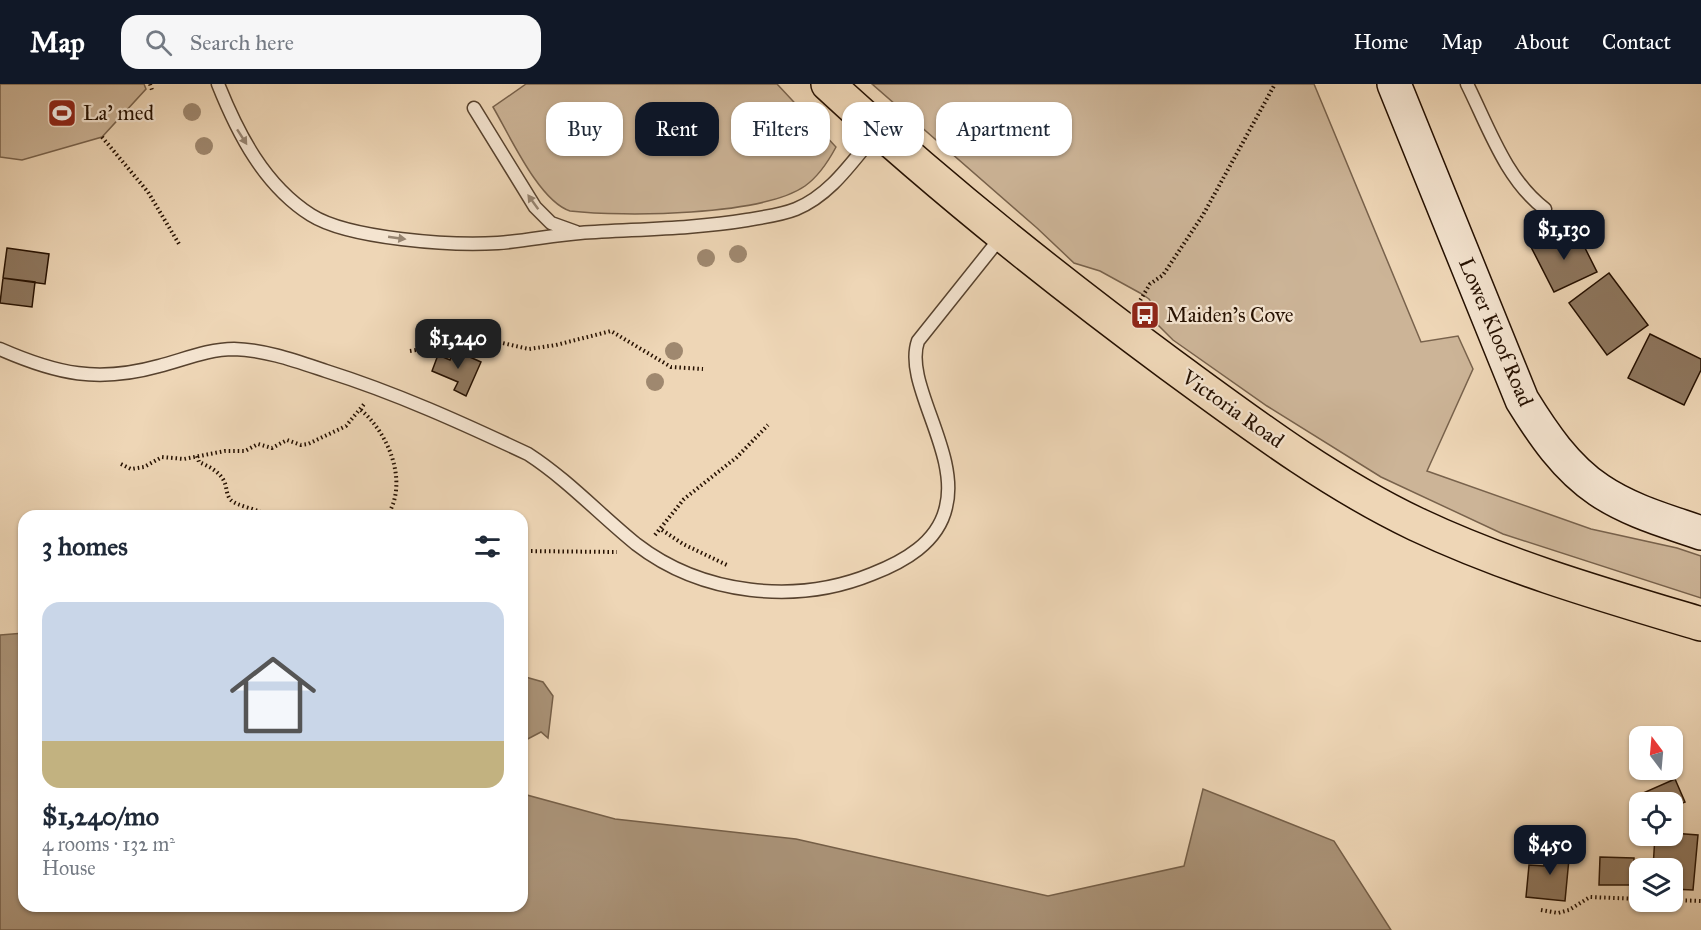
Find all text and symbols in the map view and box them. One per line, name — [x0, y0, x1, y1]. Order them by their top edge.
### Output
search box — [121, 15, 541, 69]
text: Map — [30, 25, 85, 60]
icon: search — [142, 26, 175, 59]
text: Search here — [190, 29, 294, 56]
text: Home — [1353, 29, 1408, 55]
text: Map — [1441, 29, 1482, 55]
text: About — [1515, 29, 1569, 55]
text: Contact — [1602, 29, 1671, 55]
sports icon: La' med — [46, 97, 78, 129]
place label: La' med — [83, 100, 154, 126]
chip: Buy — [546, 102, 623, 156]
chip: Rent — [635, 102, 719, 156]
chip: Filters — [731, 102, 830, 156]
chip: New — [842, 102, 924, 156]
chip: Apartment — [936, 102, 1072, 156]
one-way arrow — [236, 129, 247, 145]
one-way arrow — [527, 195, 539, 211]
pin: $1,130 — [1515, 210, 1613, 261]
text: $1,130 — [1538, 217, 1590, 241]
one-way arrow — [388, 233, 407, 242]
street label: Lower Kloof Road — [1453, 254, 1539, 411]
bus stop icon: Maiden's Cove — [1129, 299, 1161, 331]
place label: Maiden's Cove — [1166, 302, 1294, 328]
pin: $1,240 — [409, 319, 507, 370]
text: $1,240 — [429, 326, 487, 350]
street label: Victoria Road — [1176, 364, 1290, 454]
text: 3 homes — [42, 530, 128, 562]
icon: filters — [471, 530, 504, 563]
icon: home — [219, 641, 327, 749]
north arrow — [1629, 726, 1683, 780]
map controls — [1629, 726, 1683, 912]
button: locate — [1629, 792, 1683, 846]
text: $1,240/mo — [42, 800, 159, 832]
pin: $450 — [1514, 825, 1586, 876]
text: 4 rooms · 132 m² — [42, 832, 175, 856]
text: $450 — [1528, 832, 1572, 856]
text: House — [42, 856, 96, 880]
button: layers — [1629, 858, 1683, 912]

